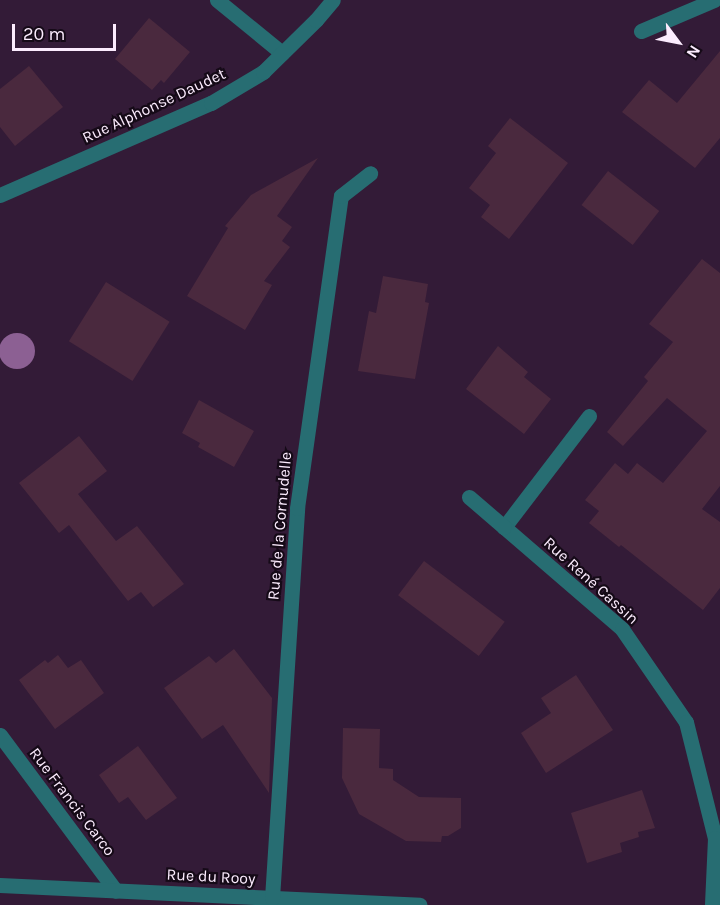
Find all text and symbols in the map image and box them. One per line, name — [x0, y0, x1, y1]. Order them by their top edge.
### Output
scale bar — [15, 12, 118, 50]
north arrow — [648, 12, 708, 72]
text: 20 m — [23, 23, 65, 45]
text: N — [683, 42, 705, 62]
street label: Rue Alphonse Daudet — [79, 64, 229, 148]
street label: Rue de la Cornudelle — [264, 451, 296, 601]
street label: Rue René Cassin — [540, 533, 642, 629]
street label: Rue Francis Carco — [25, 744, 119, 860]
street label: Rue du Rooy — [166, 865, 256, 889]

